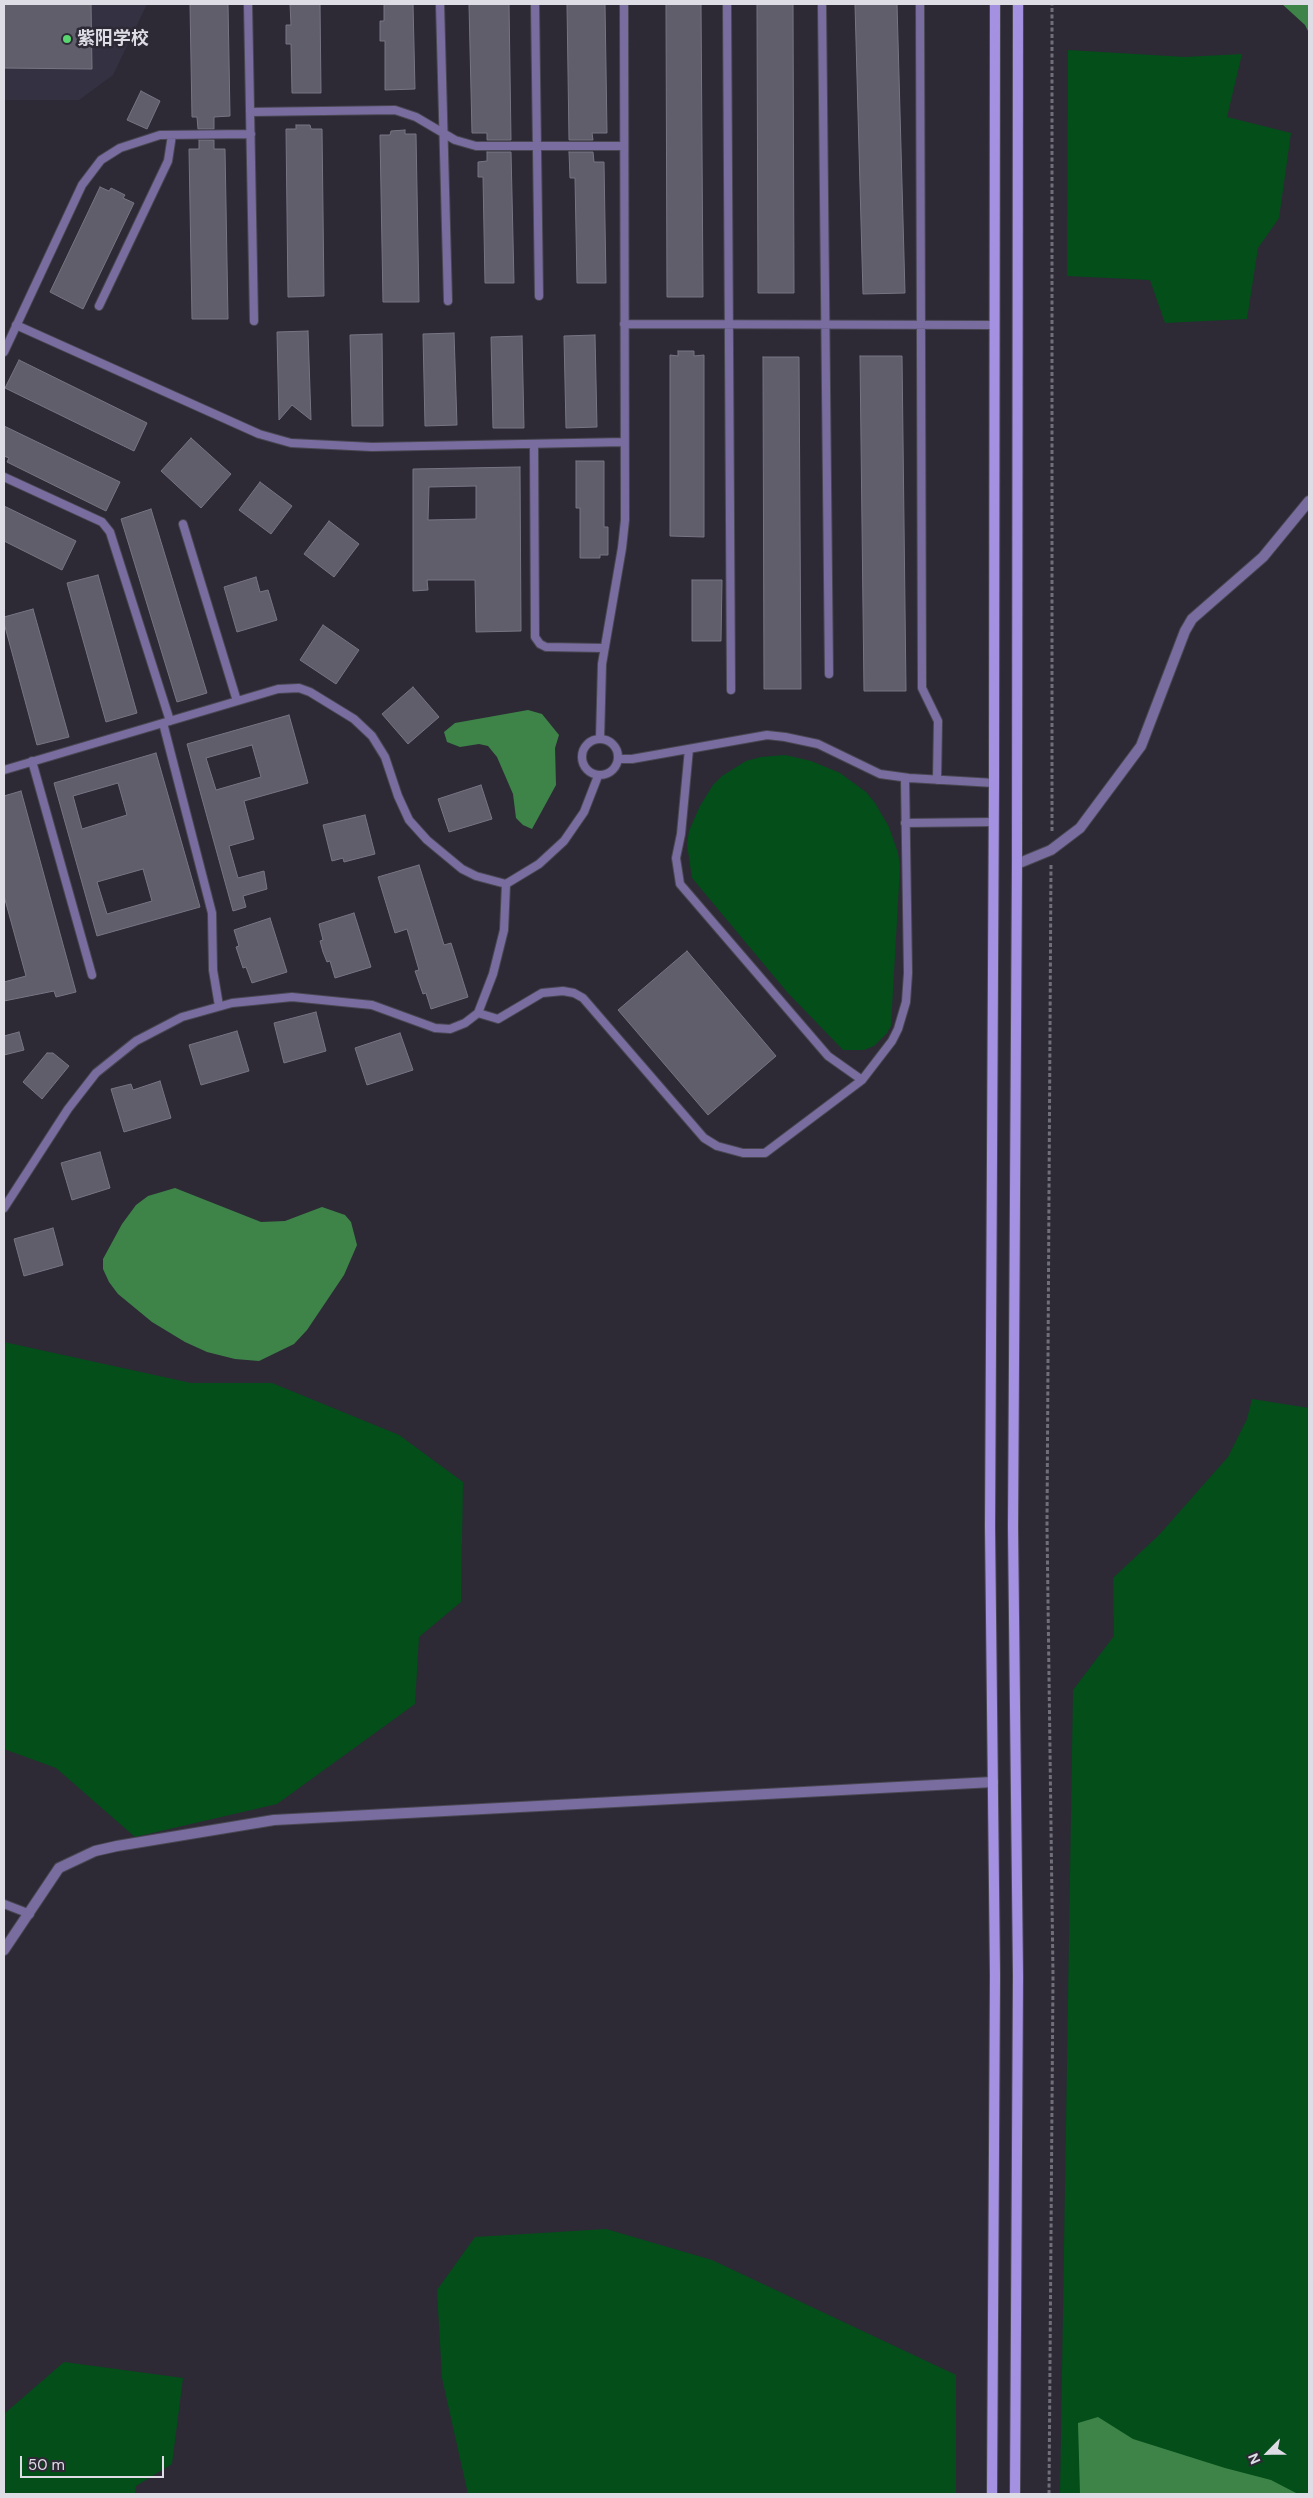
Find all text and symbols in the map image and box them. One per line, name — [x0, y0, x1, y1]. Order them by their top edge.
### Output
place label: 紫阳学校 — [77, 28, 149, 50]
marker: 紫阳学校 — [61, 33, 73, 45]
north arrow — [1243, 2428, 1293, 2478]
scale bar — [22, 2446, 166, 2478]
text: N — [1244, 2451, 1264, 2467]
text: 50 m — [28, 2455, 65, 2475]

